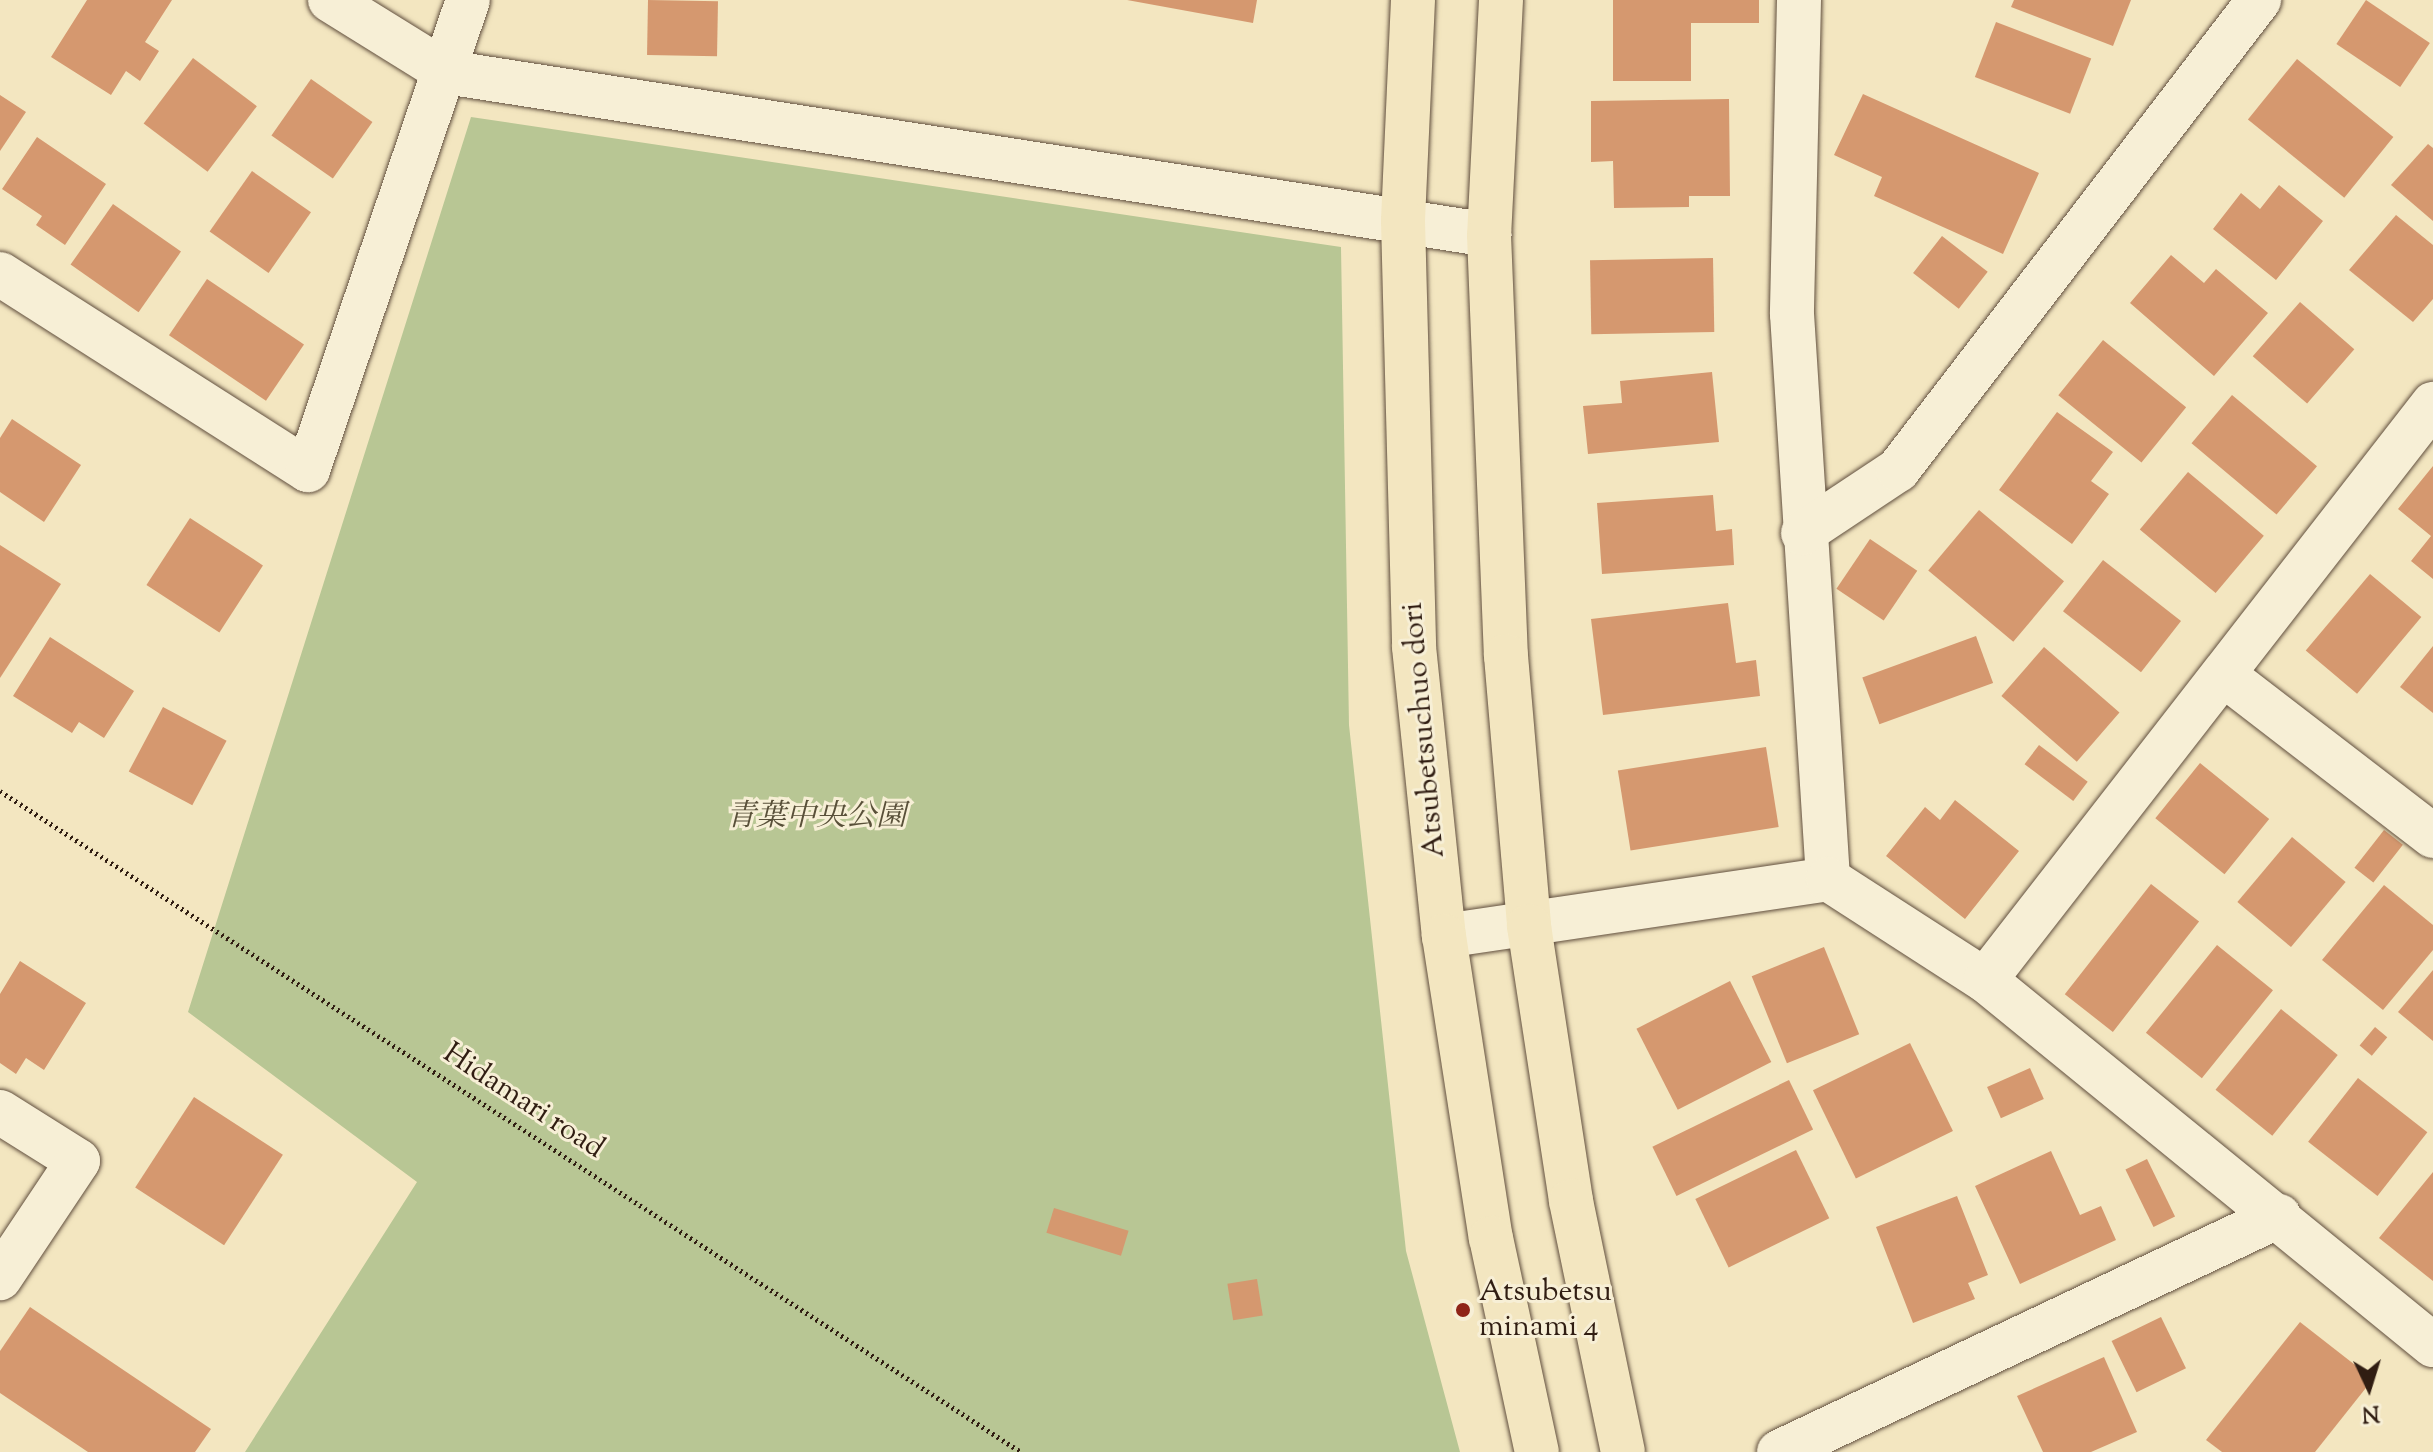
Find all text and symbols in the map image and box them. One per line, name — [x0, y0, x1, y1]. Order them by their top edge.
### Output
street label: Atsubetsuchuo dori — [1396, 601, 1454, 859]
park label: 青葉中央公園 — [726, 800, 906, 836]
street label: Hidamari road — [436, 1036, 610, 1168]
place label: Atsubetsu minami 4 — [1479, 1275, 1612, 1346]
marker: Atsubetsu minami 4 — [1454, 1301, 1472, 1319]
north arrow — [2329, 1348, 2409, 1428]
text: N — [2361, 1395, 2381, 1429]

